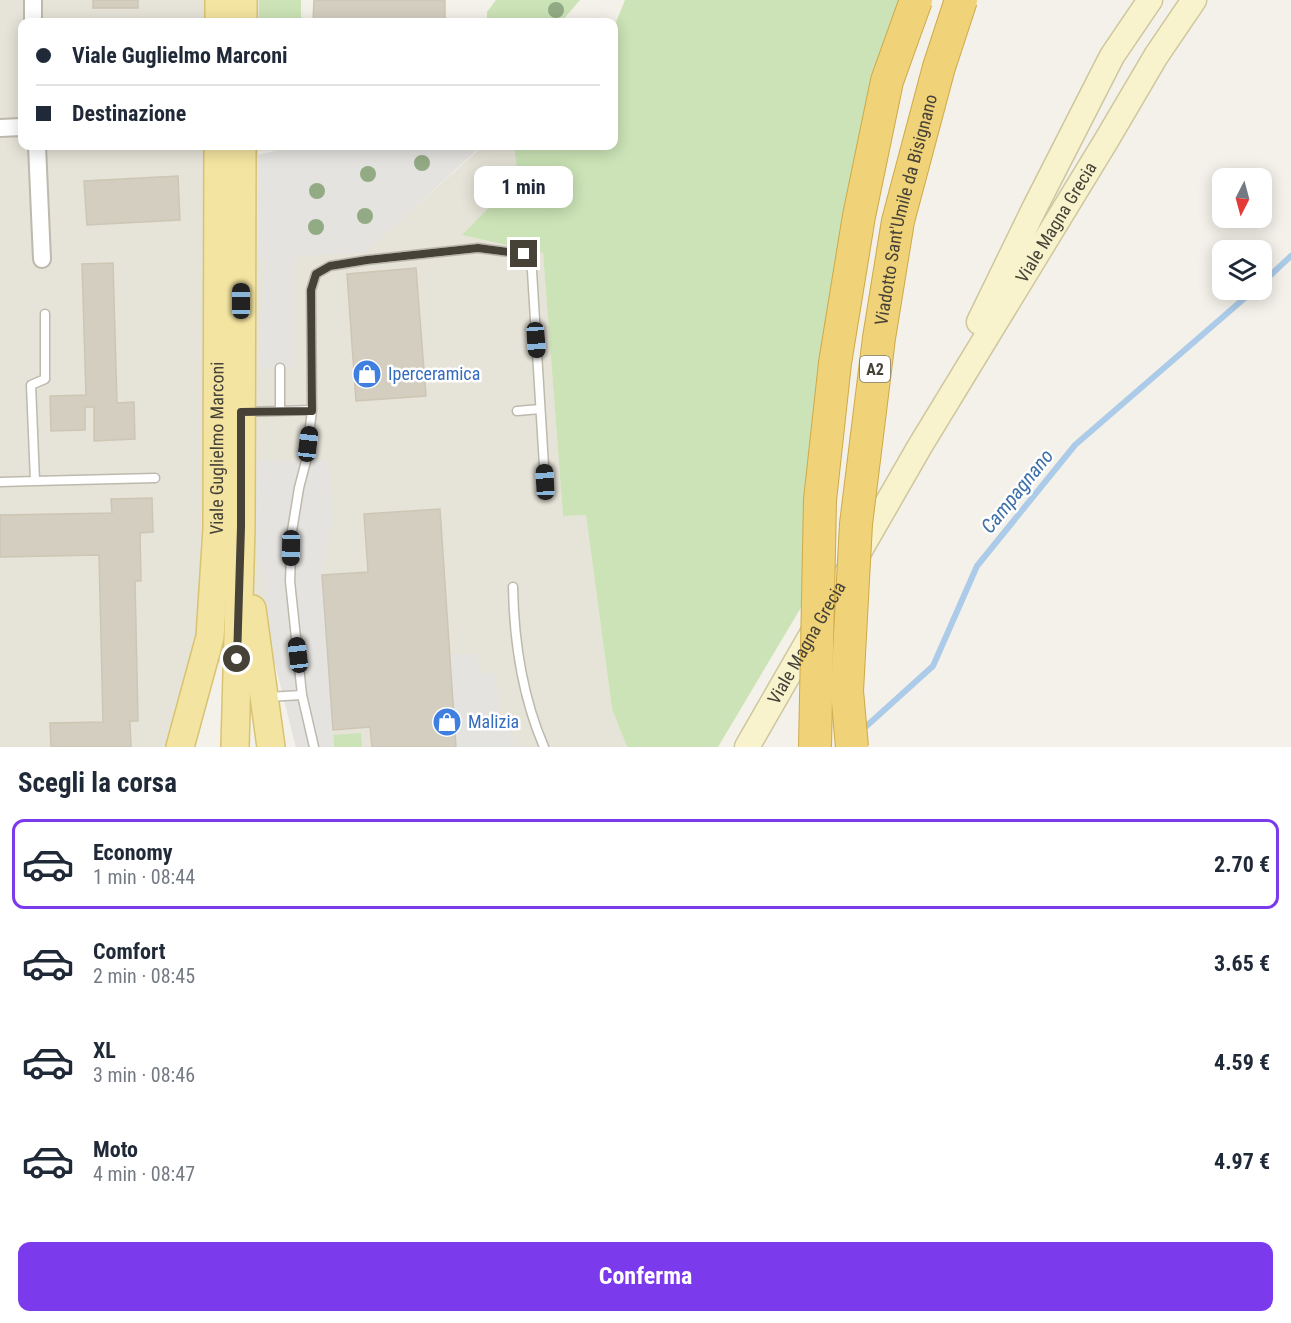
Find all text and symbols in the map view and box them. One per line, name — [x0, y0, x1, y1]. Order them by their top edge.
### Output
text: Viale Guglielmo Marconi — [72, 43, 288, 68]
street label: Viadotto Sant'Umile da Bisignano — [870, 92, 941, 327]
text: Destinazione — [72, 101, 186, 126]
street label: Viale Magna Grecia — [1011, 158, 1101, 286]
callout: 1 min — [474, 167, 574, 209]
north arrow — [1212, 168, 1272, 228]
map controls — [1212, 168, 1272, 300]
text: 1 min — [501, 175, 546, 199]
route end — [510, 240, 537, 267]
button: layers — [1212, 240, 1272, 300]
car — [232, 283, 250, 319]
car — [526, 321, 546, 359]
road number: A2 — [860, 356, 890, 382]
shop icon: Iperceramica — [351, 358, 383, 390]
street label: Viale Guglielmo Marconi — [206, 362, 227, 535]
place label: Iperceramica — [388, 363, 480, 384]
car — [297, 425, 319, 463]
water label: Campagnano — [976, 444, 1058, 538]
car — [535, 464, 555, 500]
car — [282, 530, 300, 566]
street label: Viale Magna Grecia — [763, 578, 850, 708]
car — [287, 636, 309, 674]
route start — [223, 645, 250, 672]
shop icon: Malizia — [431, 706, 463, 738]
place label: Malizia — [468, 711, 519, 732]
text: Scegli la corsa — [18, 767, 177, 799]
icon: car — [21, 837, 75, 891]
text: Economy — [93, 840, 173, 865]
text: 2.70 € — [1214, 852, 1270, 877]
text: 1 min · 08:44 — [93, 865, 195, 889]
icon: car — [21, 936, 75, 990]
text: Comfort — [93, 939, 166, 964]
text: 3.65 € — [1214, 951, 1270, 976]
text: 2 min · 08:45 — [93, 964, 195, 988]
icon: car — [21, 1035, 75, 1089]
text: XL — [93, 1038, 116, 1063]
text: 4.59 € — [1214, 1050, 1270, 1075]
text: 3 min · 08:46 — [93, 1063, 195, 1087]
icon: car — [21, 1134, 75, 1188]
text: Moto — [93, 1137, 138, 1162]
text: 4.97 € — [1214, 1149, 1270, 1174]
text: 4 min · 08:47 — [93, 1162, 195, 1186]
button: Conferma — [18, 1242, 1273, 1311]

